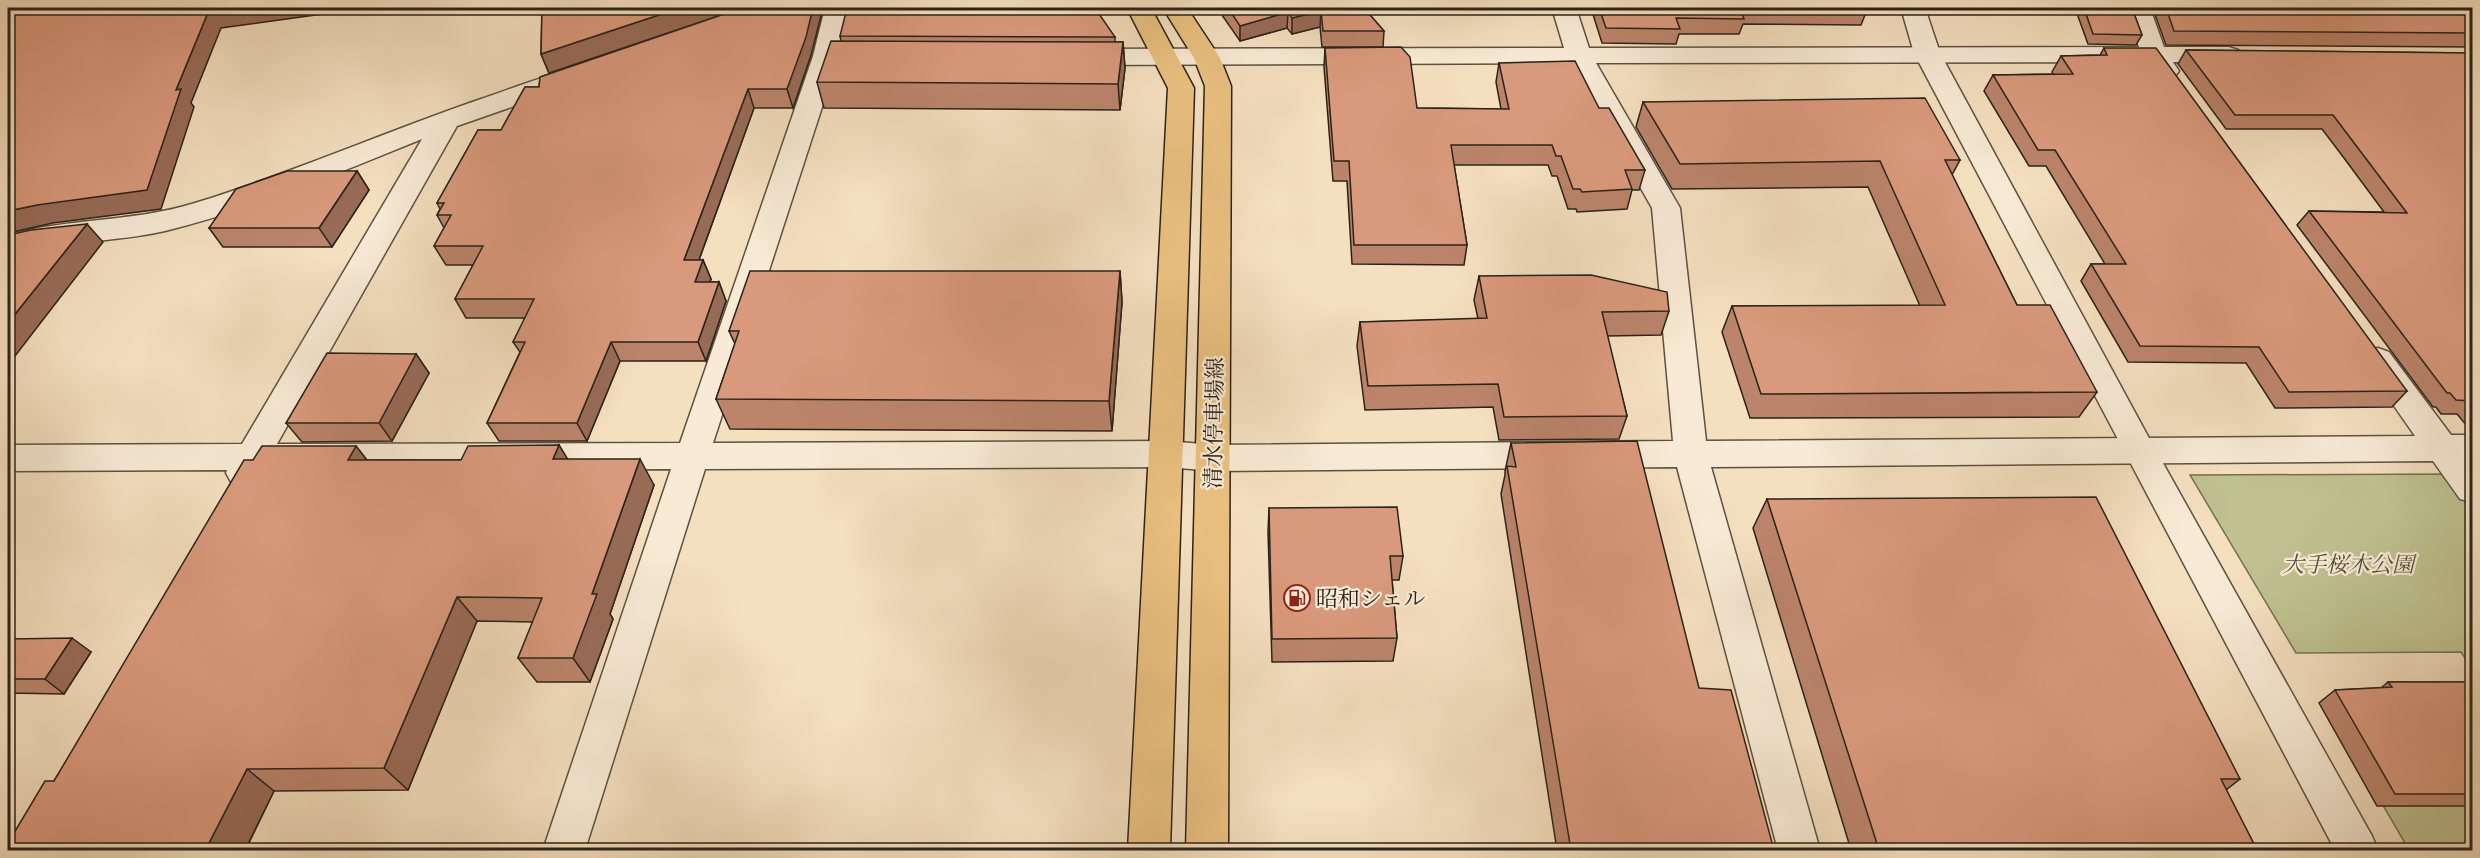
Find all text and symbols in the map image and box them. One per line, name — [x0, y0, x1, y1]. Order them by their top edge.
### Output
street label: 清水停車場線 — [1198, 357, 1230, 489]
park label: 大手桜木公園 — [2282, 550, 2417, 579]
fuel station icon: 昭和シェル — [1282, 583, 1312, 613]
place label: 昭和シェル — [1316, 584, 1426, 613]

